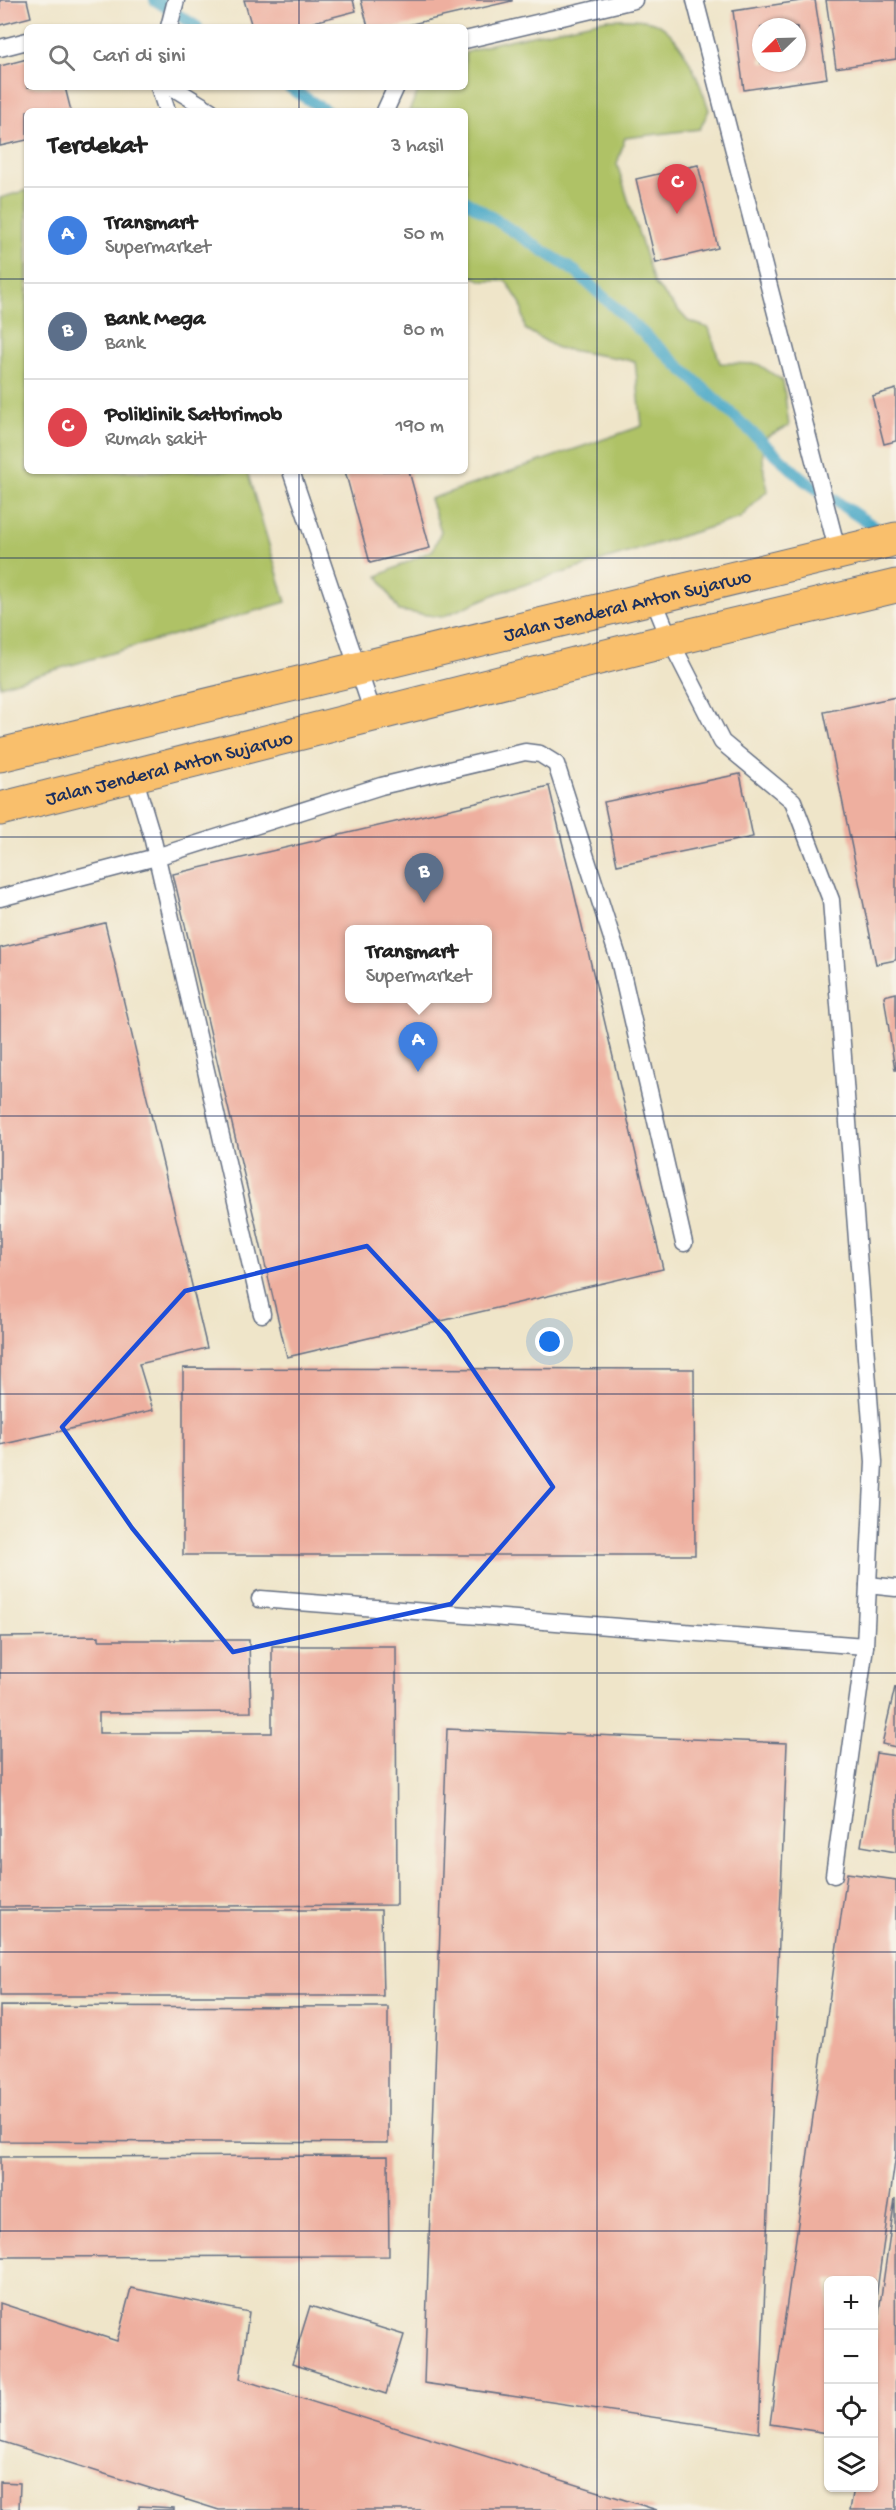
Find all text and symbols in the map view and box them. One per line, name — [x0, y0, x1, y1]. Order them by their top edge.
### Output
north arrow — [752, 18, 806, 72]
search box — [24, 24, 468, 90]
icon: search — [45, 41, 78, 74]
text: Cari di sini — [93, 44, 186, 70]
text: Terdekat — [48, 132, 146, 163]
text: 3 hasil — [391, 136, 444, 159]
pin: C — [658, 164, 696, 214]
text: Transmart — [105, 211, 197, 237]
text: A — [62, 224, 73, 247]
text: 50 m — [403, 224, 444, 247]
text: Supermarket — [105, 237, 211, 260]
text: Bank Mega — [105, 307, 205, 333]
text: B — [62, 320, 73, 343]
text: 80 m — [403, 320, 444, 343]
text: Bank — [105, 333, 145, 356]
text: Poliklinik Satbrimob — [105, 403, 282, 429]
text: C — [62, 416, 73, 439]
text: 190 m — [396, 416, 444, 439]
text: Rumah sakit — [105, 429, 206, 452]
street label: Jalan Jenderal Anton Sujarwo — [502, 566, 754, 648]
street label: Jalan Jenderal Anton Sujarwo — [44, 728, 296, 812]
pin: B — [404, 854, 444, 903]
popup — [345, 925, 492, 1003]
text: Transmart — [366, 940, 457, 966]
text: Supermarket — [366, 966, 471, 989]
pin: A — [398, 1022, 438, 1072]
your location — [535, 1327, 564, 1356]
map controls — [824, 2276, 878, 2492]
button: + — [824, 2276, 878, 2330]
button: − — [824, 2330, 878, 2384]
button: locate — [824, 2384, 878, 2438]
button: layers — [824, 2438, 878, 2492]

